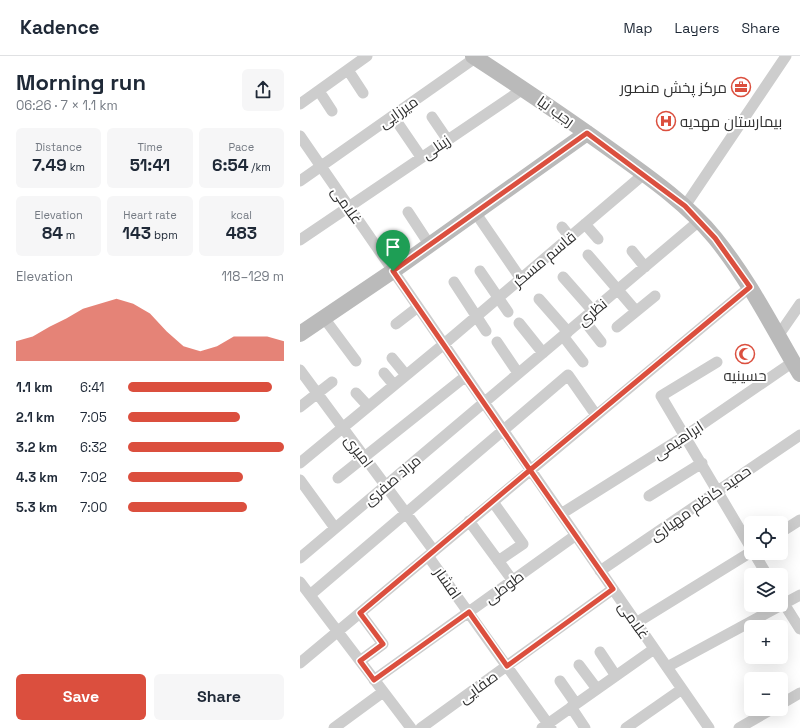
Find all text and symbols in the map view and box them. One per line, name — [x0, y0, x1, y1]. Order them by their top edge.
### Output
text: Kadence — [20, 15, 100, 40]
text: Map — [623, 19, 653, 37]
text: Layers — [675, 19, 719, 37]
text: Share — [741, 19, 780, 37]
text: Morning run — [16, 68, 146, 96]
button: share — [242, 69, 284, 111]
office icon: مركز پخش منصور — [730, 76, 752, 98]
place label: مركز پخش منصور — [619, 78, 727, 98]
street label: رجب نیا — [534, 91, 578, 131]
street label: میرزایی — [375, 92, 422, 133]
text: 06:26 · 7 × 1.1 km — [16, 97, 118, 114]
hospital icon: بیمارستان مهدیه — [655, 110, 677, 132]
place label: بیمارستان مهدیه — [680, 112, 782, 132]
street label: زینلی — [418, 131, 454, 164]
text: Distance — [35, 140, 82, 154]
text: Time — [137, 140, 163, 154]
text: Pace — [228, 140, 254, 154]
text: 7.49 — [32, 154, 67, 176]
text: 51:41 — [130, 154, 170, 176]
text: 6:54 — [212, 154, 248, 176]
text: km — [67, 160, 85, 174]
text: /km — [248, 160, 271, 174]
street label: غلامی — [326, 182, 367, 228]
text: Elevation — [35, 208, 83, 222]
text: Heart rate — [123, 208, 177, 222]
text: kcal — [231, 208, 252, 222]
text: 84 — [42, 222, 63, 244]
text: 143 — [122, 222, 151, 244]
text: 483 — [226, 222, 257, 244]
street label: قاسم مسگر — [508, 227, 580, 293]
text: m — [63, 228, 75, 242]
text: bpm — [151, 228, 178, 242]
pin — [376, 230, 410, 271]
icon: arrive — [382, 236, 404, 258]
text: Elevation — [16, 268, 73, 285]
text: 118–129 m — [221, 268, 284, 285]
street label: نظری — [573, 294, 611, 331]
mosque icon: حسینیه — [734, 343, 756, 365]
place label: حسینیه — [723, 366, 767, 385]
text: 1.1 km — [16, 379, 53, 396]
text: 6:41 — [80, 379, 105, 396]
text: 2.1 km — [16, 409, 55, 426]
text: 7:05 — [80, 409, 107, 426]
street label: ابراهیمی — [649, 417, 707, 464]
street label: امیری — [340, 431, 377, 472]
text: 3.2 km — [16, 439, 57, 456]
text: 6:32 — [80, 439, 107, 456]
street label: مراد صفری — [359, 451, 425, 510]
street label: حمید کاظم مهیاری — [646, 461, 755, 546]
text: 4.3 km — [16, 469, 58, 486]
text: 7:02 — [80, 469, 107, 486]
text: 5.3 km — [16, 499, 57, 516]
text: 7:00 — [80, 499, 107, 516]
map controls — [744, 516, 788, 716]
button: locate — [744, 516, 788, 560]
street label: افشار — [430, 563, 466, 603]
street label: طوطی — [481, 566, 528, 608]
button: layers — [744, 568, 788, 612]
street label: غلامی — [613, 597, 654, 643]
button: + — [744, 620, 788, 664]
street label: صفایی — [455, 667, 502, 708]
button: − — [744, 672, 788, 716]
button: Save — [16, 674, 146, 720]
button: Share — [154, 674, 284, 720]

